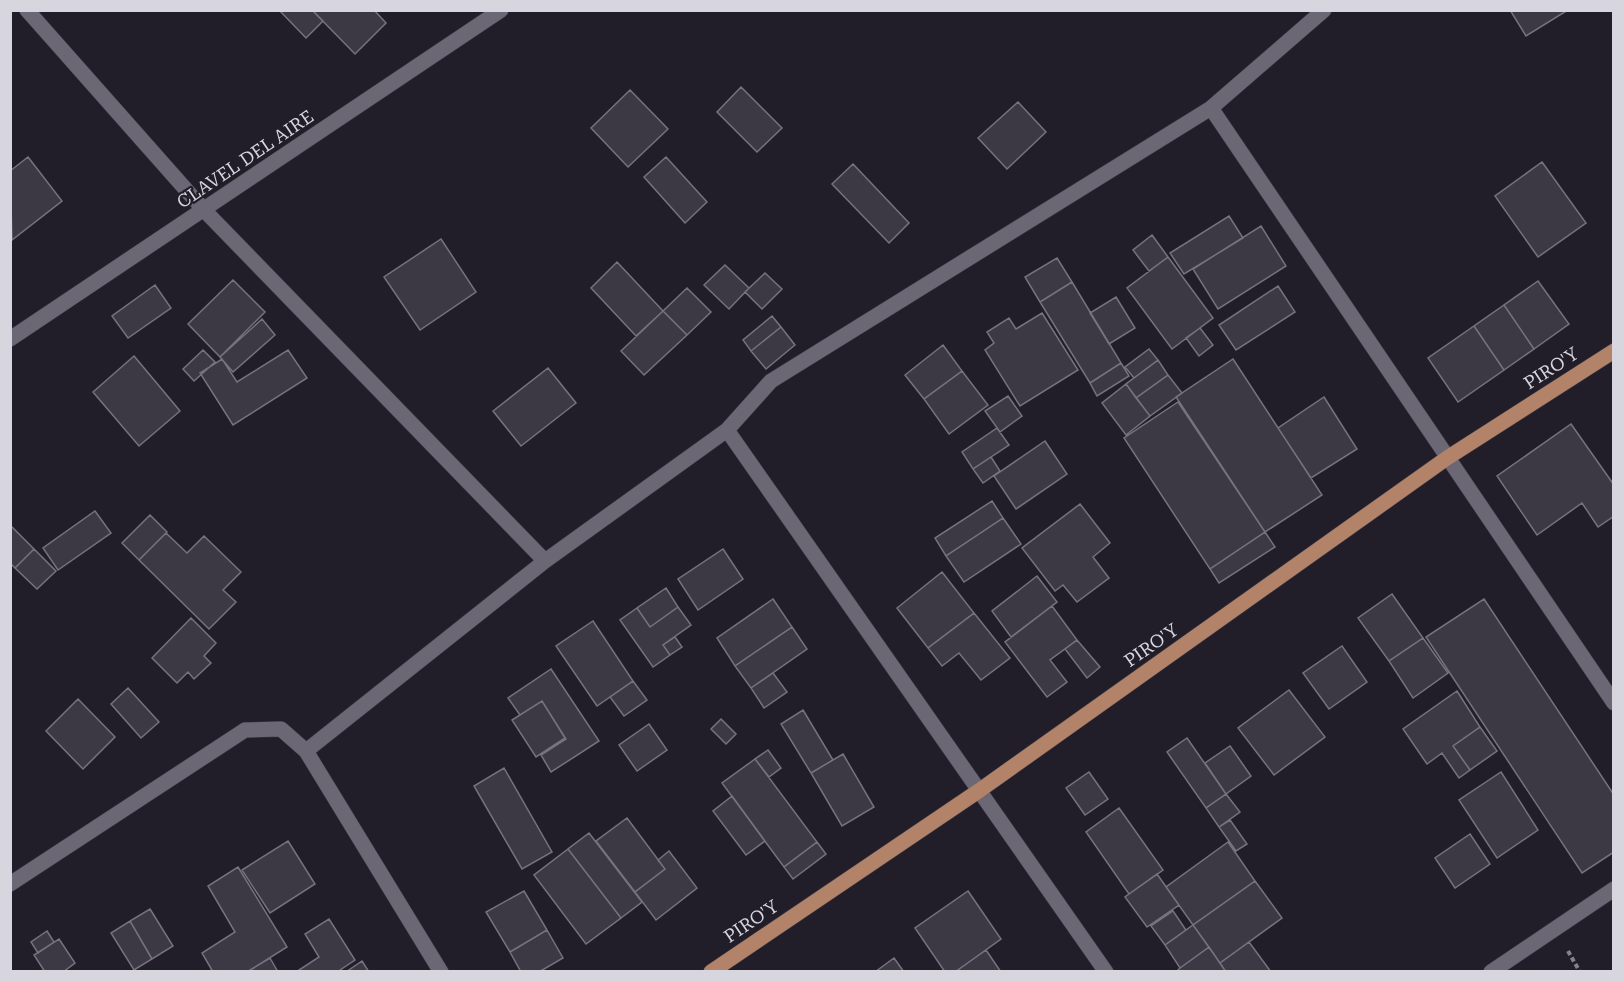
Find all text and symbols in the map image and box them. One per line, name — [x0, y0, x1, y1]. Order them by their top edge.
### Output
street label: CLAVEL DEL AIRE — [173, 106, 317, 212]
street label: PIRO'Y — [1520, 342, 1583, 393]
street label: PIRO'Y — [1120, 618, 1183, 671]
street label: PIRO'Y — [720, 895, 783, 947]

